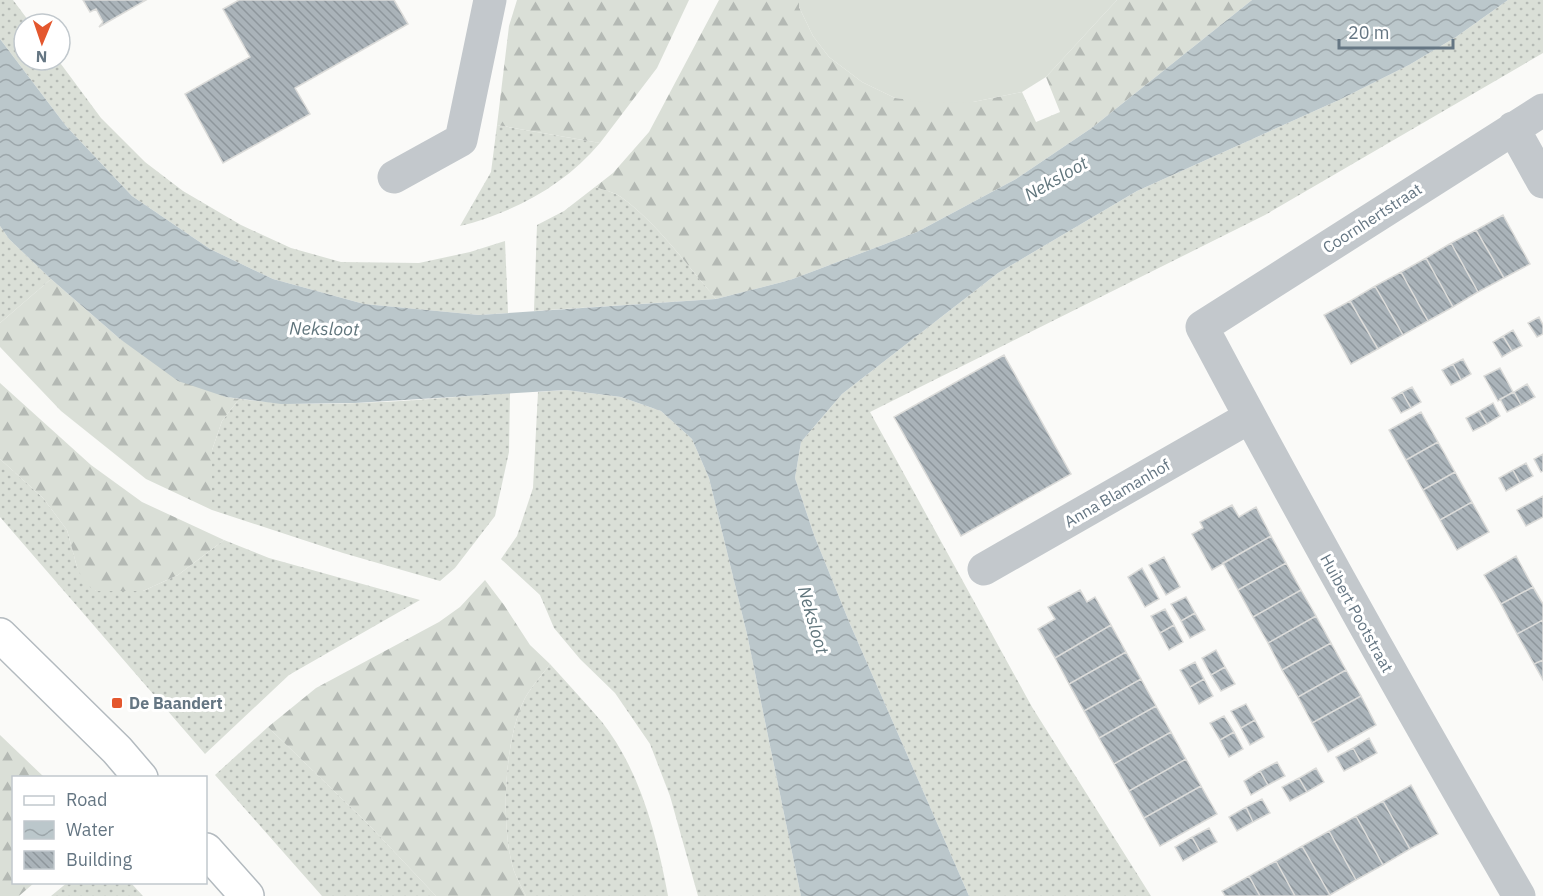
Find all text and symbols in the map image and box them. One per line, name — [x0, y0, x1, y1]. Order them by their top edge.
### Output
north arrow — [12, 12, 72, 72]
scale bar — [1339, 12, 1453, 50]
text: 20 m — [1348, 21, 1390, 44]
text: N — [35, 47, 48, 67]
water label: Neksloot — [1020, 151, 1093, 206]
street label: Coornhertstraat — [1319, 179, 1425, 257]
water label: Neksloot — [289, 316, 360, 341]
street label: Anna Blamanhof — [1061, 455, 1173, 531]
street label: Huibert Pootstraat — [1316, 550, 1398, 676]
water label: Neksloot — [793, 583, 834, 658]
place label: De Baandert — [129, 693, 223, 713]
marker: De Baandert — [110, 696, 124, 710]
legend — [12, 776, 207, 884]
text: Road — [66, 788, 107, 811]
text: Water — [66, 818, 115, 841]
text: Building — [66, 848, 133, 871]

